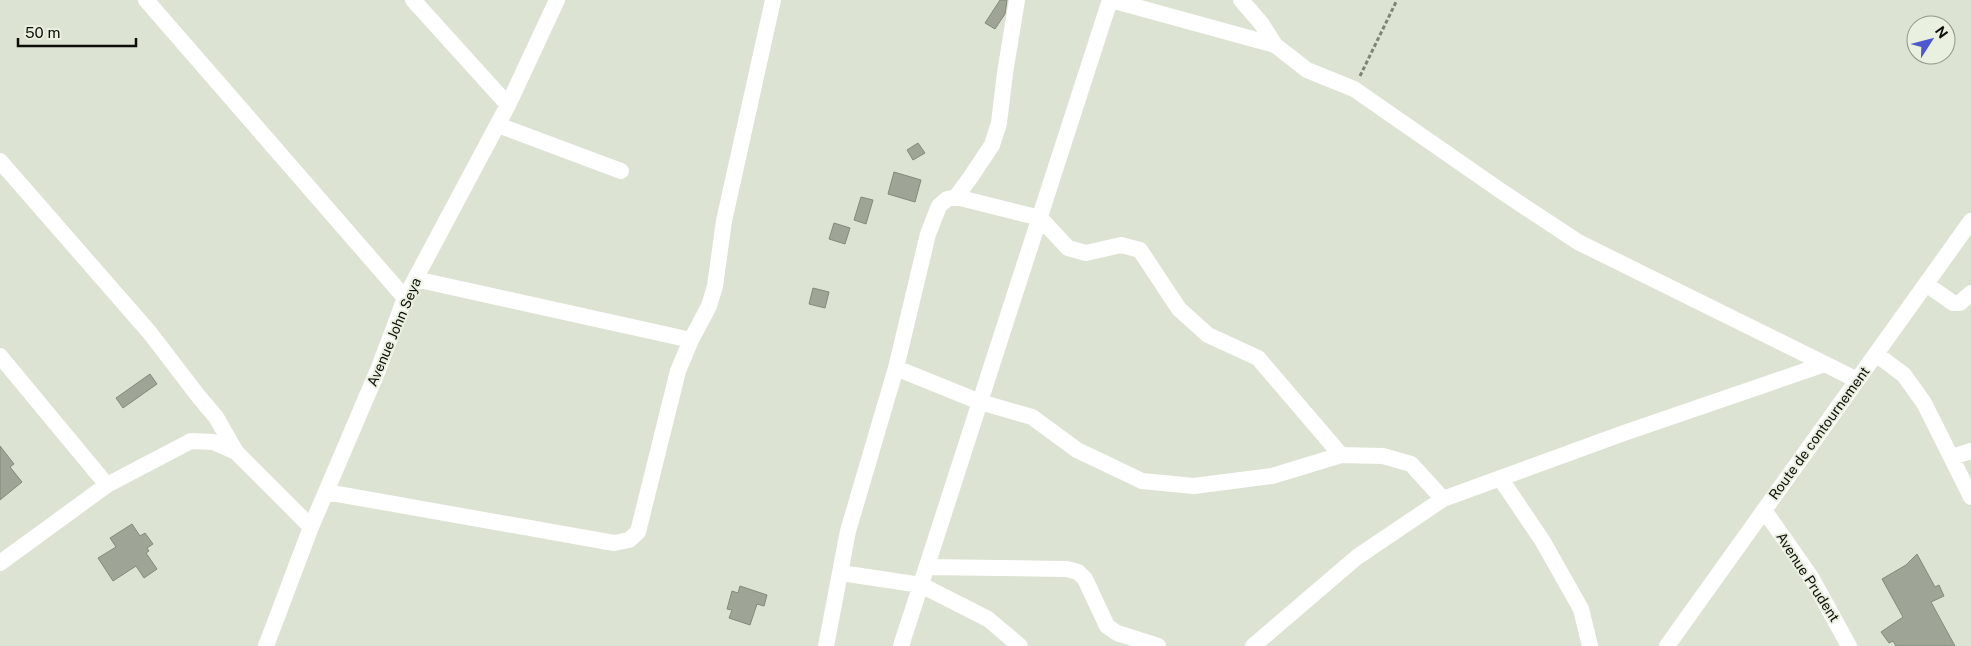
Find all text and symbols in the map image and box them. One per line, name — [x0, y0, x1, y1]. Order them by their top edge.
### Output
scale bar — [18, 15, 135, 47]
north arrow — [1906, 15, 1956, 65]
text: N — [1932, 23, 1951, 41]
text: 50 m — [25, 24, 60, 41]
street label: Avenue John Seya — [364, 275, 424, 389]
street label: Route de contournement — [1765, 363, 1873, 503]
street label: Avenue Prudent — [1773, 529, 1843, 625]

